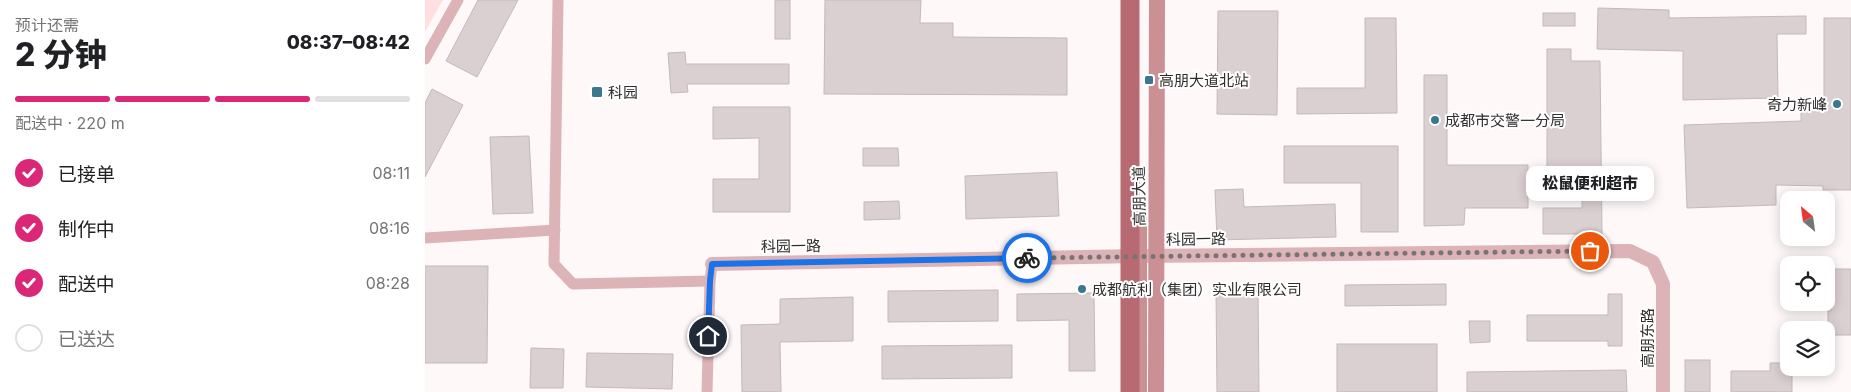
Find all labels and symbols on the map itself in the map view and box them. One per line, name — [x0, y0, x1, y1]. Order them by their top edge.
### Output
place label: 高朋大道北站 — [1159, 71, 1249, 90]
marker: 高朋大道北站 — [1143, 74, 1155, 86]
place label: 科园 — [608, 83, 638, 102]
marker: 科园 — [590, 85, 604, 99]
place label: 奇力新峰 — [1767, 95, 1827, 114]
marker: 奇力新峰 — [1831, 98, 1843, 110]
place label: 成都市交警一分局 — [1445, 111, 1565, 130]
marker: 成都市交警一分局 — [1429, 114, 1441, 126]
street label: 高朋大道 — [1129, 166, 1149, 226]
callout: 松鼠便利超市 — [1526, 166, 1654, 201]
north arrow — [1780, 191, 1835, 246]
street label: 科园一路 — [1166, 229, 1226, 249]
pin — [1569, 230, 1611, 272]
courier — [1002, 233, 1052, 283]
street label: 科园一路 — [761, 236, 821, 256]
place label: 成都航利（集团）实业有限公司 — [1092, 280, 1302, 299]
marker: 成都航利（集团）实业有限公司 — [1076, 283, 1088, 295]
street label: 高朋东路 — [1638, 308, 1657, 368]
pin — [687, 315, 729, 357]

